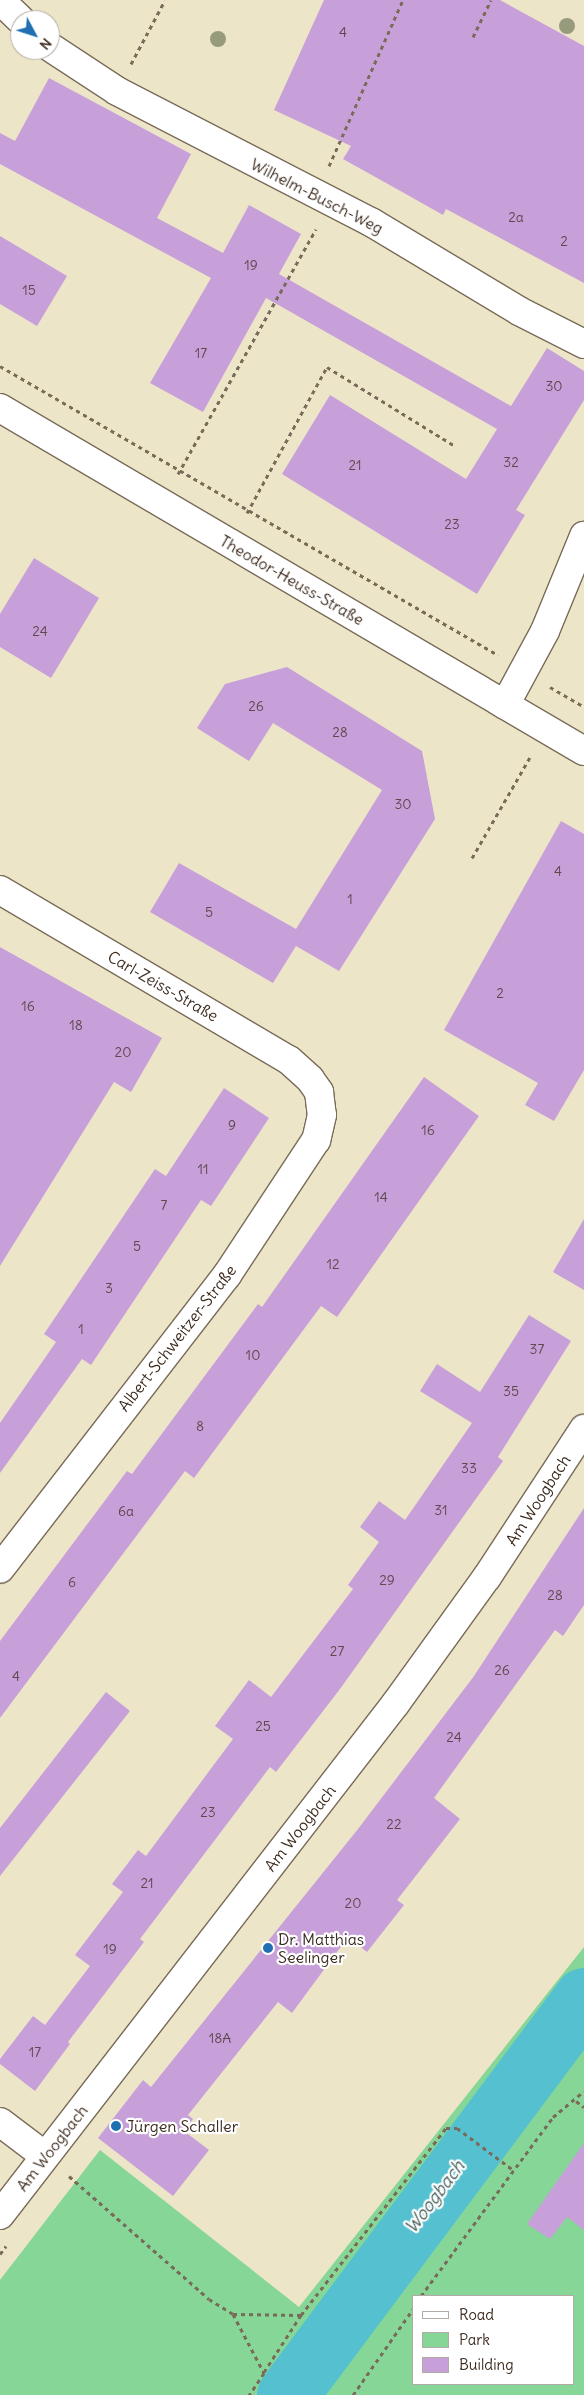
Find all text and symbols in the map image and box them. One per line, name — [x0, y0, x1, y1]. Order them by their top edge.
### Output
north arrow — [10, 10, 60, 60]
house number: 4 — [339, 24, 347, 40]
text: N — [36, 35, 56, 53]
street label: Wilhelm-Busch-Weg — [248, 154, 386, 238]
house number: 2a — [508, 209, 524, 225]
house number: 2 — [560, 233, 568, 249]
house number: 19 — [244, 257, 258, 273]
house number: 15 — [22, 282, 36, 298]
house number: 17 — [195, 345, 207, 361]
house number: 30 — [545, 378, 563, 394]
house number: 32 — [503, 454, 519, 470]
house number: 21 — [348, 457, 362, 473]
house number: 23 — [444, 516, 460, 532]
street label: Theodor-Heuss-Straße — [217, 531, 367, 629]
house number: 24 — [32, 623, 48, 639]
house number: 26 — [248, 698, 264, 714]
house number: 28 — [332, 724, 348, 740]
house number: 30 — [394, 796, 412, 812]
house number: 4 — [554, 863, 562, 879]
house number: 1 — [347, 891, 353, 907]
house number: 5 — [205, 904, 213, 920]
street label: Carl-Zeiss-Straße — [104, 947, 222, 1025]
house number: 2 — [496, 985, 504, 1001]
house number: 16 — [21, 998, 35, 1014]
house number: 18 — [69, 1017, 83, 1033]
house number: 20 — [115, 1044, 131, 1060]
house number: 9 — [228, 1117, 236, 1133]
house number: 16 — [421, 1122, 435, 1138]
house number: 11 — [197, 1161, 209, 1177]
house number: 14 — [374, 1189, 388, 1205]
house number: 7 — [161, 1197, 167, 1213]
house number: 5 — [133, 1238, 141, 1254]
house number: 12 — [326, 1256, 340, 1272]
street label: Albert-Schweitzer-Straße — [114, 1261, 240, 1415]
house number: 3 — [105, 1280, 113, 1296]
house number: 1 — [78, 1321, 84, 1337]
house number: 37 — [530, 1341, 544, 1357]
house number: 10 — [246, 1347, 260, 1363]
house number: 35 — [503, 1383, 519, 1399]
house number: 8 — [196, 1418, 204, 1434]
street label: Am Woogbach — [502, 1451, 574, 1549]
house number: 33 — [461, 1460, 477, 1476]
house number: 31 — [434, 1502, 448, 1518]
house number: 6a — [118, 1503, 134, 1519]
house number: 29 — [379, 1572, 395, 1588]
house number: 6 — [68, 1574, 76, 1590]
house number: 28 — [547, 1587, 563, 1603]
house number: 27 — [330, 1643, 344, 1659]
house number: 26 — [494, 1662, 510, 1678]
house number: 4 — [12, 1668, 20, 1684]
house number: 25 — [255, 1718, 271, 1734]
house number: 24 — [446, 1729, 462, 1745]
street label: Am Woogbach — [260, 1781, 340, 1875]
house number: 23 — [200, 1804, 216, 1820]
house number: 22 — [386, 1816, 402, 1832]
house number: 21 — [140, 1875, 154, 1891]
house number: 20 — [345, 1895, 361, 1911]
place label: Dr. Matthias Seelinger — [278, 1929, 364, 1967]
house number: 19 — [103, 1941, 117, 1957]
marker: Dr. Matthias Seelinger — [262, 1942, 274, 1954]
house number: 18A — [209, 2030, 231, 2046]
house number: 17 — [29, 2044, 41, 2060]
street label: Am Woogbach — [12, 2101, 92, 2195]
place label: Jürgen Schaller — [126, 2116, 238, 2136]
marker: Jürgen Schaller — [110, 2120, 122, 2132]
water label: Woogbach — [401, 2156, 469, 2238]
legend — [412, 2295, 574, 2385]
text: Road — [459, 2305, 494, 2324]
text: Park — [459, 2330, 490, 2349]
text: Building — [459, 2355, 514, 2374]

